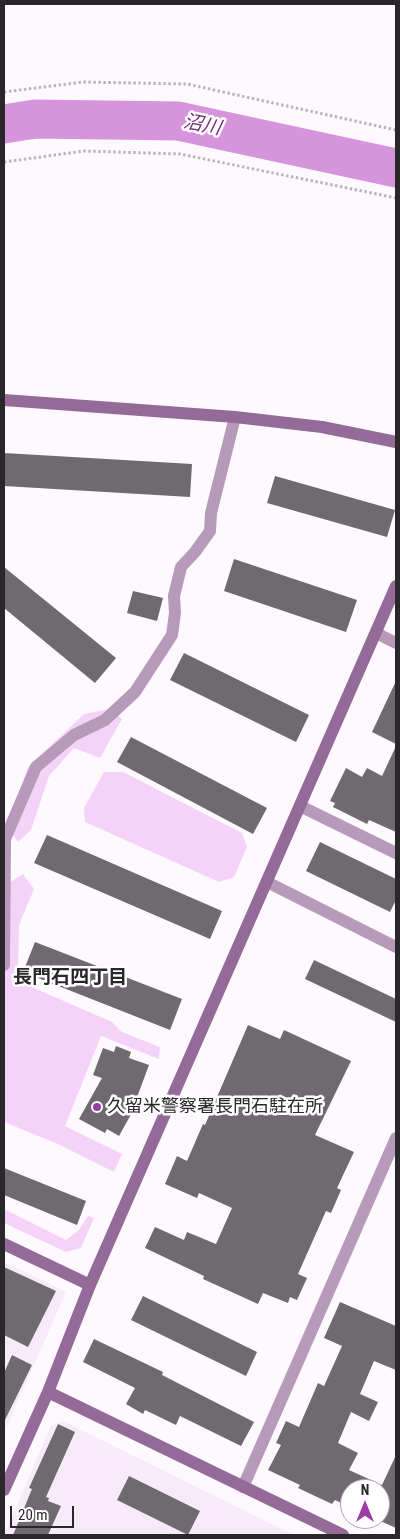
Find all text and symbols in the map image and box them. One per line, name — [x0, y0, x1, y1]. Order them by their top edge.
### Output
water label: 沼川 — [181, 111, 223, 141]
district label: 長門石四丁目 — [13, 967, 127, 989]
place label: 久留米警察署長門石駐在所 — [107, 1096, 323, 1118]
marker: 久留米警察署長門石駐在所 — [91, 1101, 103, 1113]
north arrow — [340, 1479, 390, 1529]
text: N — [361, 1482, 369, 1498]
scale bar — [12, 1496, 76, 1528]
text: 20 m — [18, 1506, 48, 1524]

